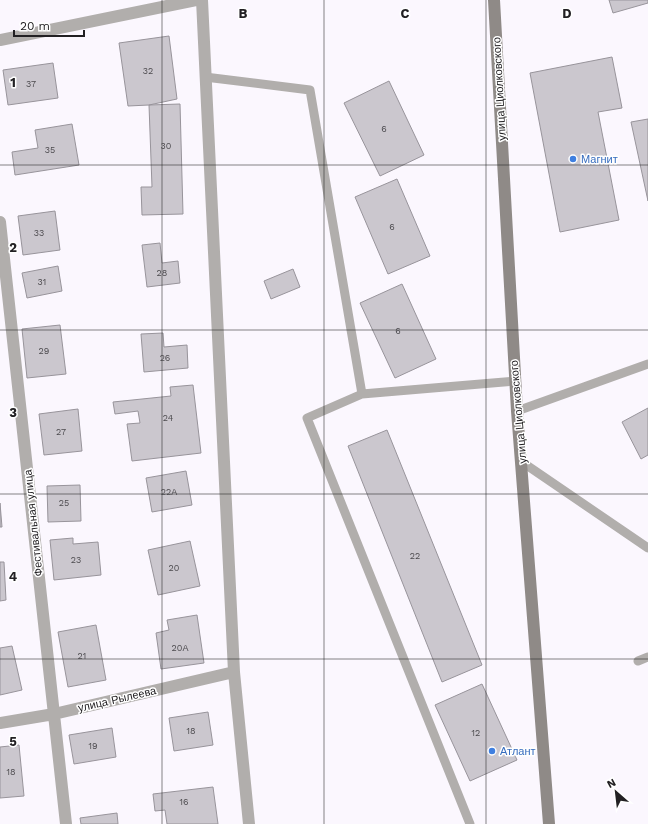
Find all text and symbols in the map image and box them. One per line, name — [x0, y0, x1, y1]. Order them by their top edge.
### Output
text: B — [239, 6, 248, 21]
text: C — [401, 6, 410, 21]
text: D — [562, 6, 572, 21]
scale bar — [14, 12, 84, 38]
text: 20 m — [20, 19, 50, 33]
street label: улица Циолковского — [490, 37, 509, 141]
house number: 32 — [143, 66, 153, 76]
text: 1 — [10, 75, 16, 90]
house number: 37 — [26, 79, 36, 89]
house number: 6 — [381, 124, 387, 134]
house number: 30 — [161, 141, 172, 151]
house number: 35 — [45, 145, 55, 155]
place label: Магнит — [581, 153, 618, 166]
marker: Магнит — [568, 154, 578, 164]
house number: 6 — [389, 222, 395, 232]
house number: 33 — [34, 228, 44, 238]
text: 2 — [9, 240, 17, 255]
house number: 28 — [157, 268, 167, 278]
house number: 31 — [38, 277, 46, 287]
house number: 6 — [395, 326, 401, 336]
house number: 29 — [39, 346, 49, 356]
house number: 26 — [160, 353, 170, 363]
street label: улица Циолковского — [507, 360, 529, 464]
text: 3 — [9, 405, 17, 420]
house number: 24 — [163, 413, 174, 423]
house number: 27 — [56, 427, 66, 437]
street label: Фестивальная улица — [21, 468, 46, 577]
house number: 22А — [161, 487, 177, 497]
house number: 25 — [59, 498, 69, 508]
house number: 22 — [410, 551, 420, 561]
house number: 23 — [71, 555, 81, 565]
house number: 20 — [169, 563, 180, 573]
text: 4 — [9, 569, 18, 584]
house number: 20А — [172, 643, 188, 653]
house number: 21 — [78, 651, 86, 661]
street label: улица Рылеева — [77, 684, 158, 715]
house number: 18 — [186, 726, 196, 736]
house number: 12 — [472, 728, 480, 738]
text: 5 — [9, 734, 17, 749]
house number: 19 — [88, 741, 98, 751]
place label: Атлант — [500, 745, 536, 758]
marker: Атлант — [487, 746, 497, 756]
house number: 18 — [6, 767, 16, 777]
north arrow — [596, 772, 636, 812]
text: N — [605, 776, 618, 791]
house number: 16 — [180, 797, 188, 807]

